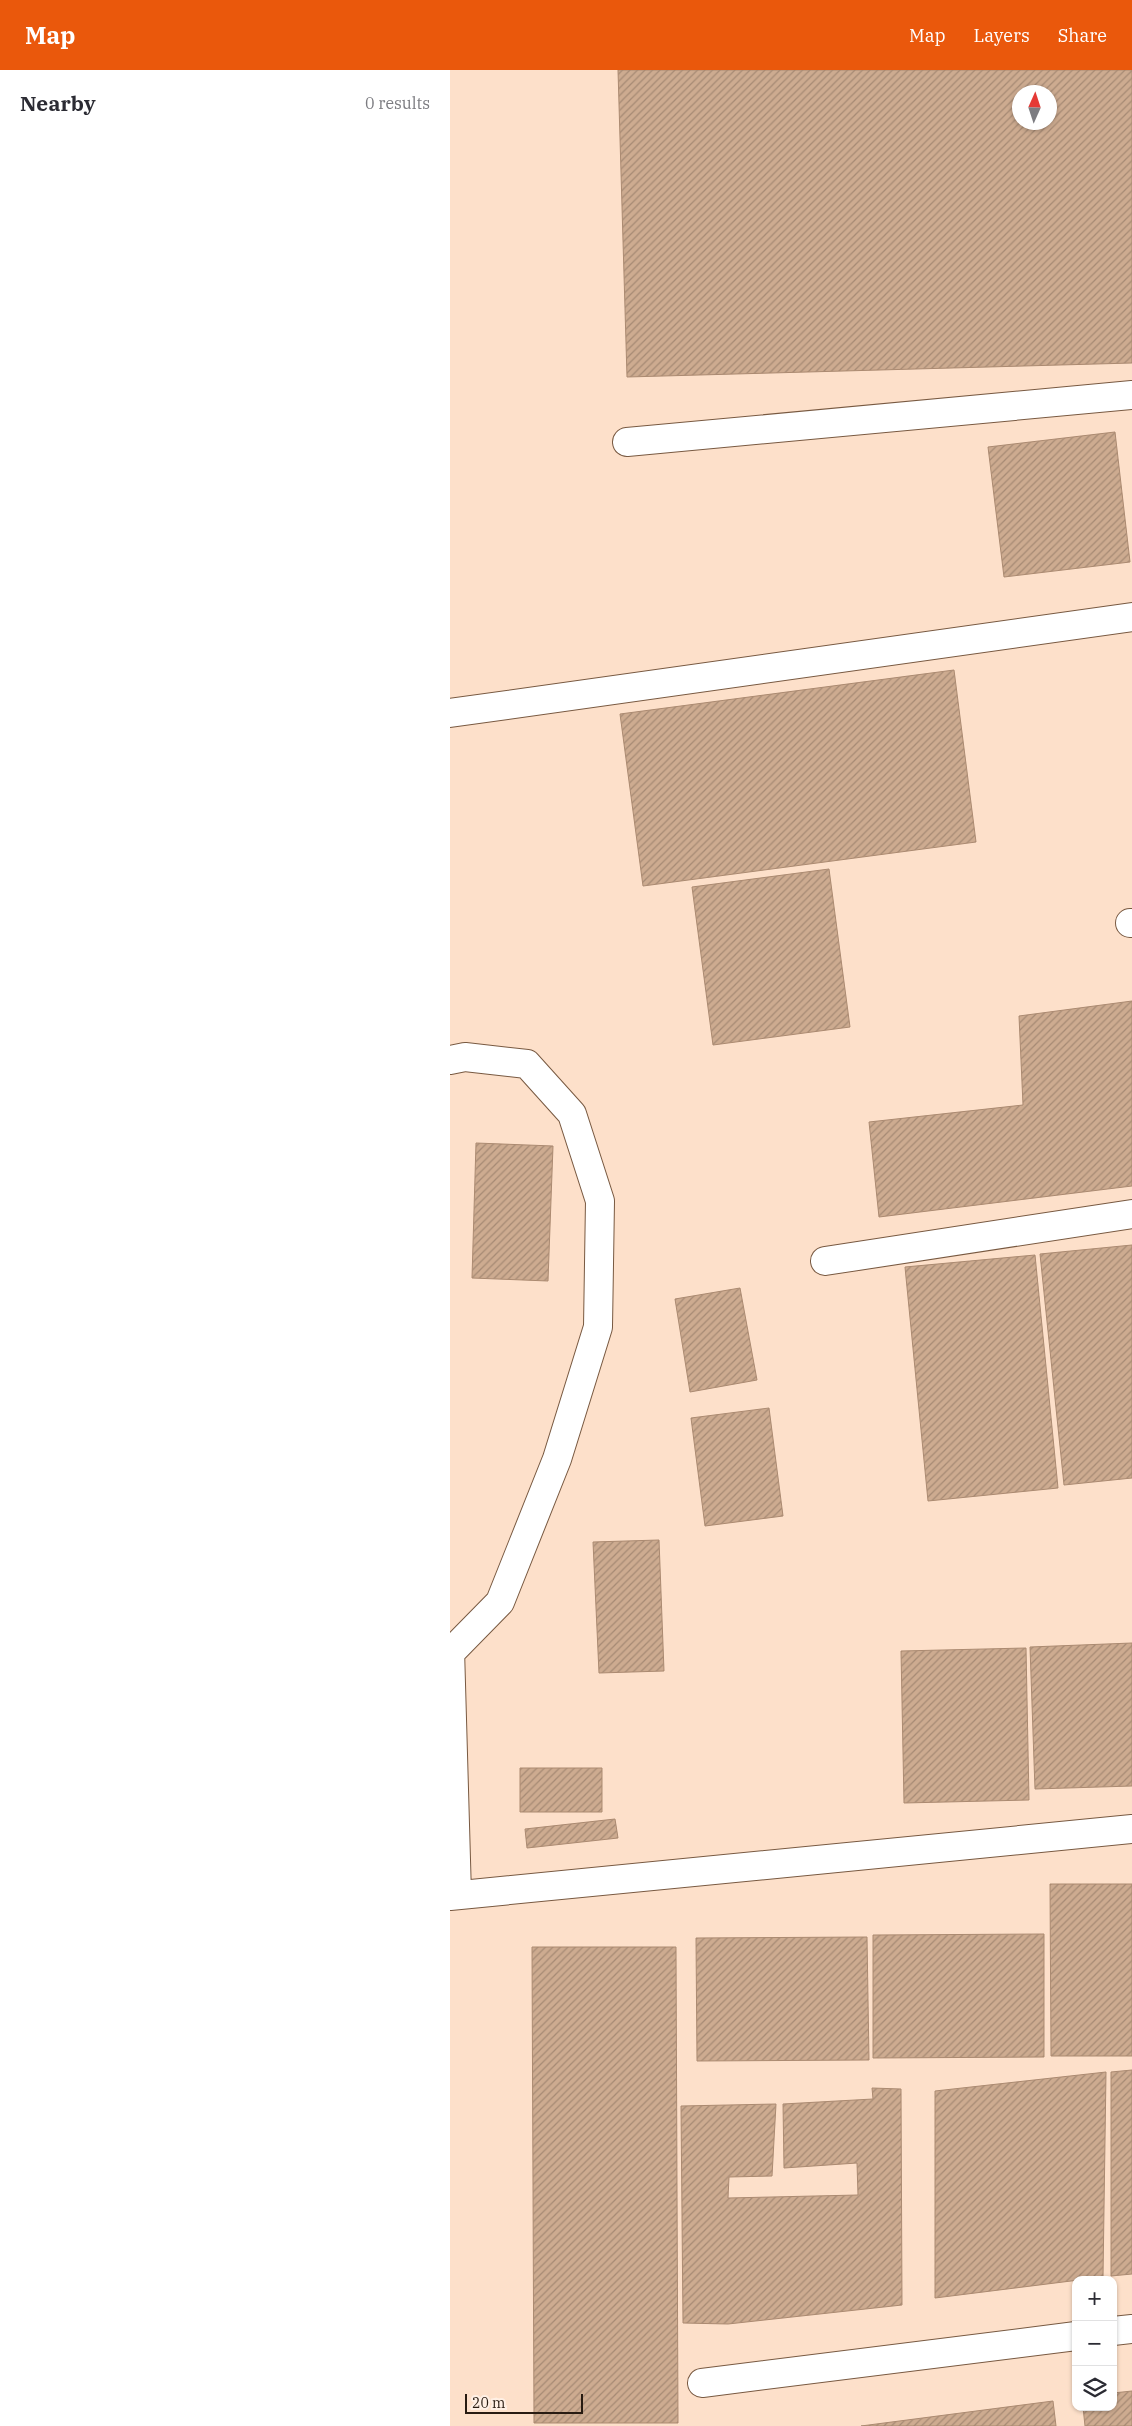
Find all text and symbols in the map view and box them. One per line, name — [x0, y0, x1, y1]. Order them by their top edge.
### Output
text: Map — [25, 19, 75, 51]
text: Map — [909, 24, 946, 47]
text: Layers — [974, 24, 1030, 47]
text: Share — [1058, 24, 1107, 47]
north arrow — [1012, 85, 1057, 130]
text: Nearby — [20, 89, 96, 117]
text: 0 results — [365, 93, 430, 113]
map controls — [1072, 2276, 1117, 2411]
button: + — [1072, 2276, 1117, 2321]
button: − — [1072, 2321, 1117, 2366]
button: layers — [1072, 2366, 1117, 2411]
scale bar — [465, 2391, 582, 2414]
text: 20 m — [472, 2394, 505, 2412]

